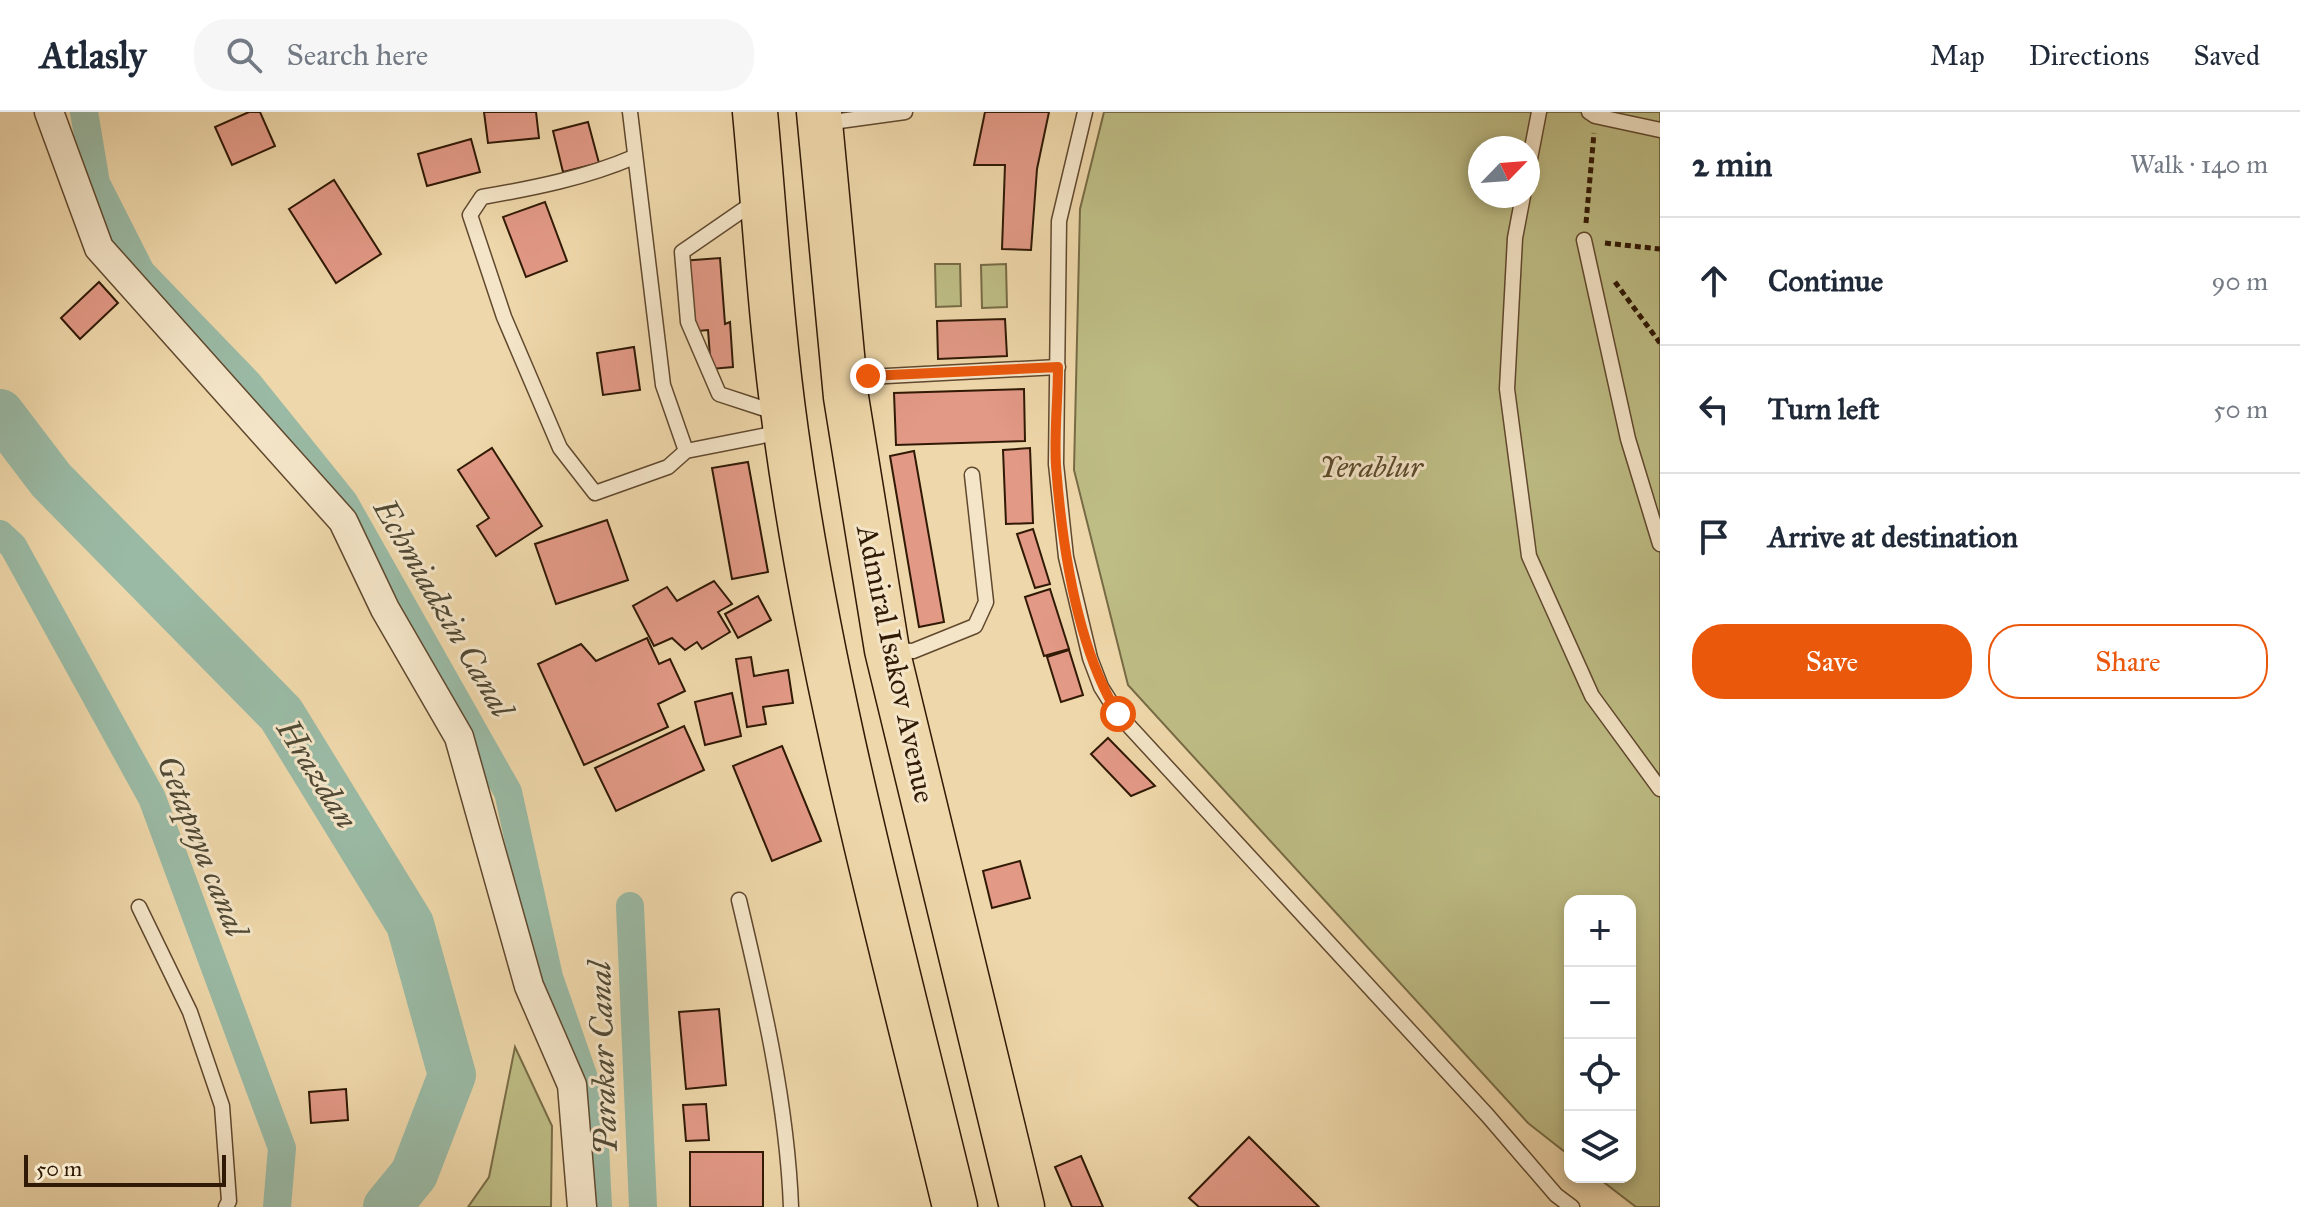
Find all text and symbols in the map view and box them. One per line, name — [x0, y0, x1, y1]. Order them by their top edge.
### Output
search box — [194, 19, 754, 91]
text: Atlasly — [40, 32, 146, 78]
icon: search — [222, 33, 266, 77]
text: Search here — [286, 37, 428, 73]
text: Map — [1930, 38, 1985, 73]
text: Directions — [2029, 38, 2150, 73]
text: Saved — [2194, 38, 2260, 73]
north arrow — [1468, 136, 1540, 208]
text: 2 min — [1692, 144, 1772, 185]
text: Walk · 140 m — [2130, 148, 2268, 180]
icon: ahead — [1692, 259, 1736, 303]
text: Continue — [1768, 263, 1883, 299]
text: 90 m — [2211, 265, 2268, 297]
route end — [850, 358, 886, 394]
icon: left — [1692, 387, 1736, 431]
text: Turn left — [1768, 391, 1879, 427]
text: 50 m — [2213, 393, 2268, 425]
park label: Yerablur — [1319, 449, 1424, 485]
water label: Echmiadzin Canal — [364, 491, 523, 726]
icon: arrive — [1692, 515, 1736, 559]
text: Arrive at destination — [1768, 519, 2018, 555]
street label: Admiral Isakov Avenue — [849, 520, 943, 806]
button: Save — [1692, 624, 1972, 699]
button: Share — [1988, 624, 2268, 699]
route start — [1100, 696, 1136, 732]
water label: Hrazdan — [268, 711, 366, 836]
water label: Getapnya canal — [148, 750, 257, 944]
map controls — [1564, 895, 1636, 1183]
button: + — [1564, 895, 1636, 967]
water label: Parakar Canal — [580, 958, 626, 1155]
button: − — [1564, 967, 1636, 1039]
button: locate — [1564, 1039, 1636, 1111]
button: layers — [1564, 1111, 1636, 1183]
scale bar — [24, 1151, 226, 1187]
text: 50 m — [36, 1155, 82, 1182]

